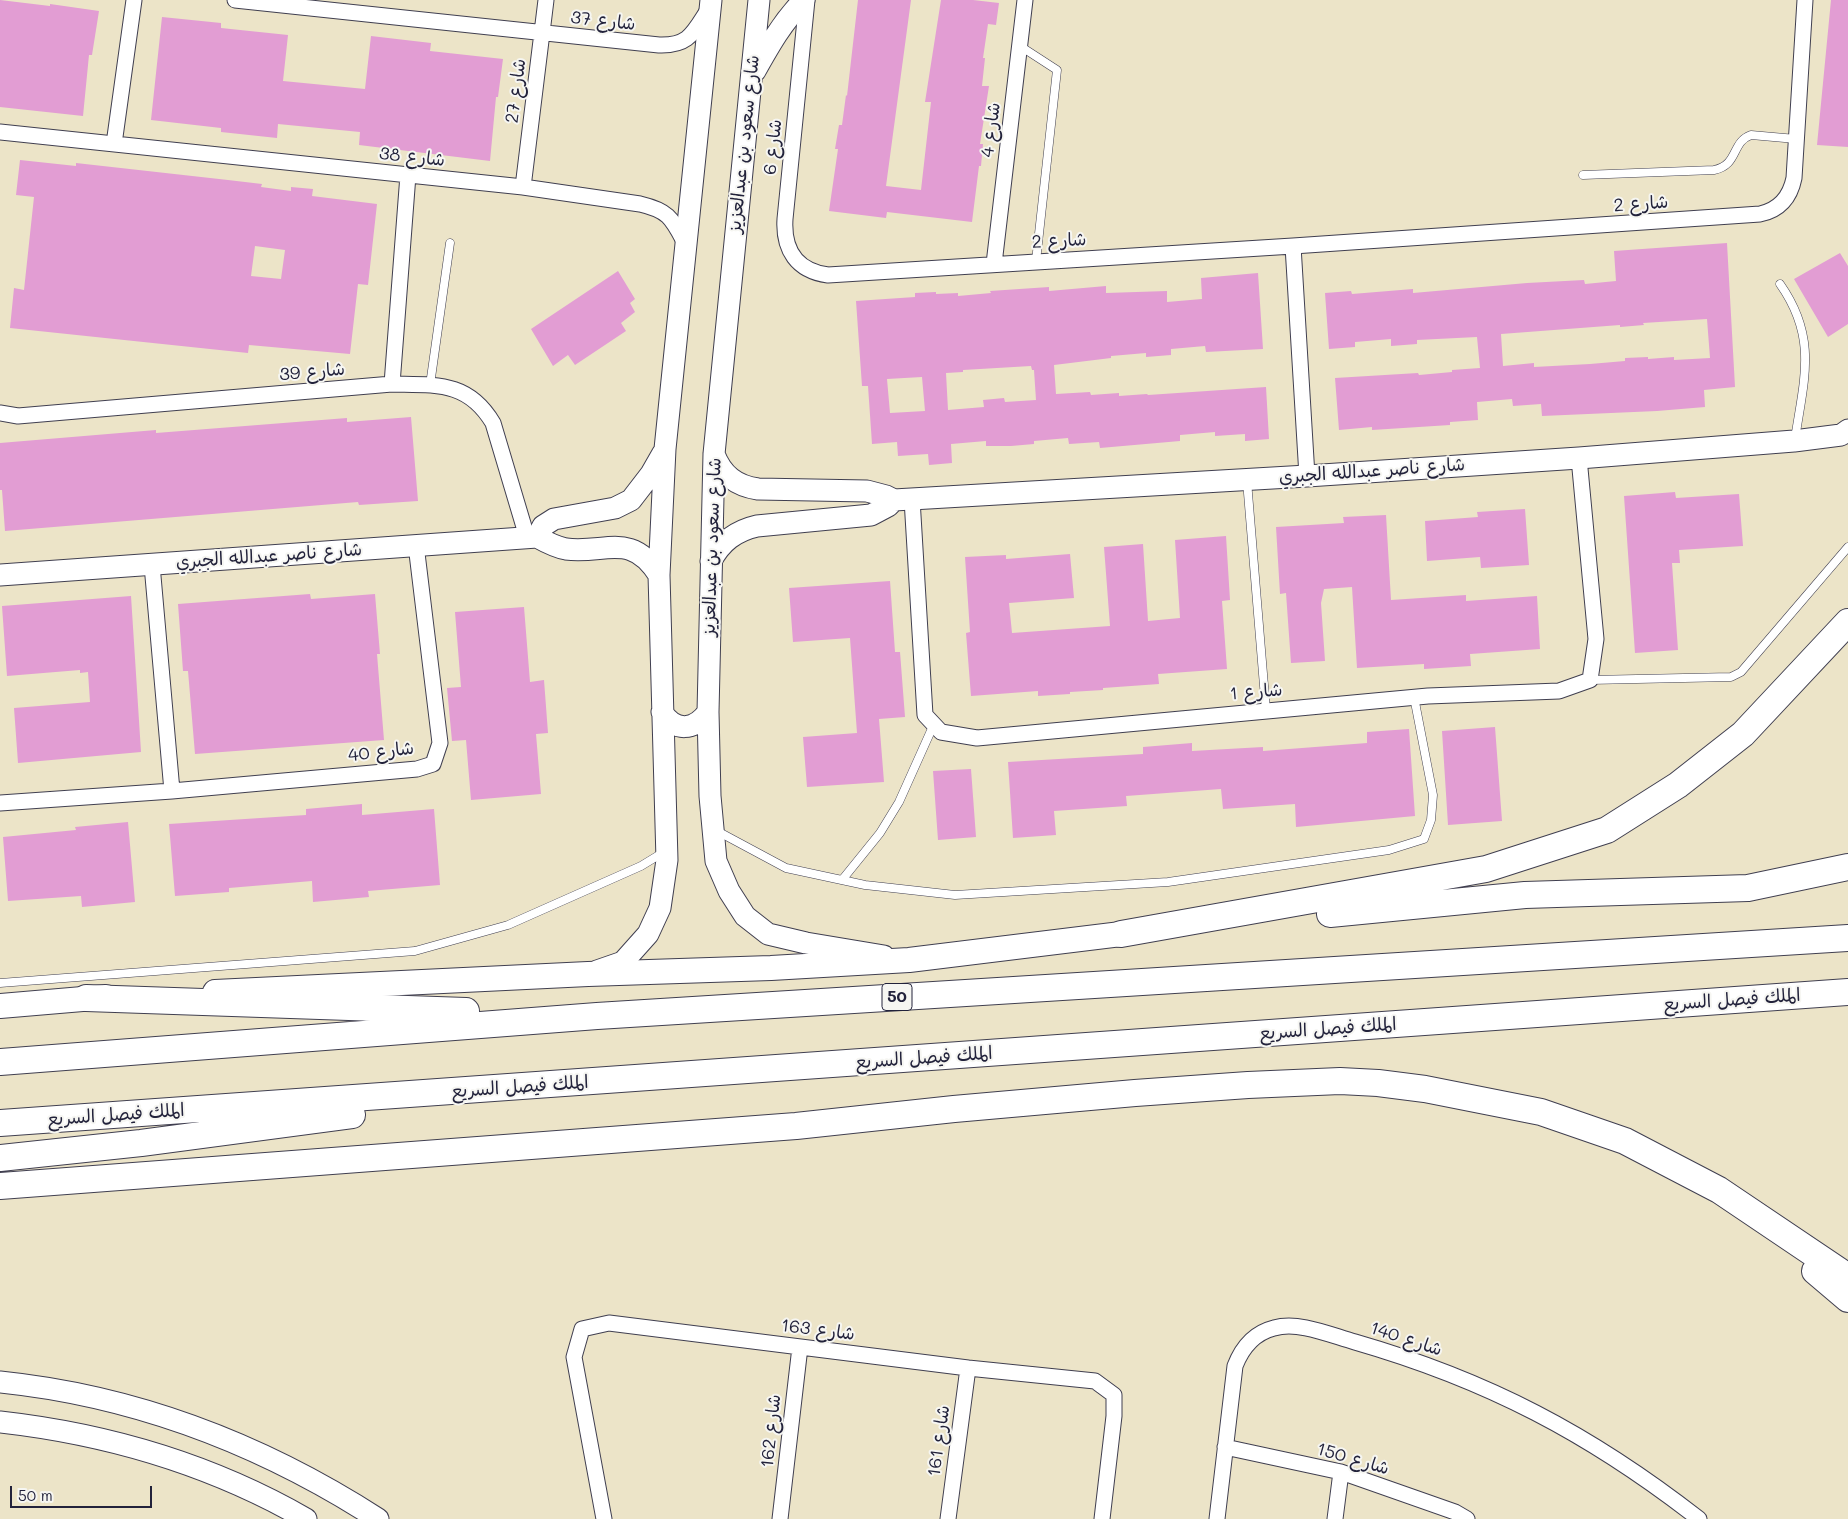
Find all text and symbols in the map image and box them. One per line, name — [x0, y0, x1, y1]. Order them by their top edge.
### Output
street label: شارع 37 — [569, 7, 637, 35]
street label: شارع سعود بن عبدالعزيز — [724, 54, 764, 234]
street label: شارع 27 — [501, 58, 531, 124]
street label: شارع 4 — [977, 101, 1005, 159]
street label: شارع 6 — [759, 118, 787, 176]
street label: شارع 38 — [378, 143, 446, 171]
street label: شارع 2 — [1613, 191, 1669, 217]
street label: شارع 2 — [1031, 229, 1087, 253]
street label: شارع 39 — [278, 358, 346, 386]
street label: شارع ناصر عبدالله الجبري — [1278, 454, 1466, 488]
street label: شارع سعود بن عبدالعزيز — [698, 457, 726, 637]
street label: شارع ناصر عبدالله الجبري — [175, 539, 363, 573]
street label: شارع 1 — [1229, 679, 1283, 705]
street label: شارع 40 — [347, 737, 415, 767]
road number: 50 — [882, 984, 912, 1010]
street label: الملك فيصل السريع — [1663, 984, 1801, 1016]
street label: الملك فيصل السريع — [1259, 1013, 1397, 1045]
street label: الملك فيصل السريع — [855, 1042, 993, 1074]
street label: الملك فيصل السريع — [451, 1071, 589, 1103]
street label: الملك فيصل السريع — [47, 1099, 185, 1131]
street label: شارع 163 — [780, 1315, 856, 1345]
street label: شارع 140 — [1367, 1317, 1445, 1361]
street label: شارع 162 — [756, 1393, 786, 1469]
street label: شارع 161 — [923, 1404, 955, 1478]
street label: شارع 150 — [1314, 1438, 1392, 1480]
scale bar — [12, 1476, 155, 1508]
text: 50 m — [18, 1485, 53, 1505]

